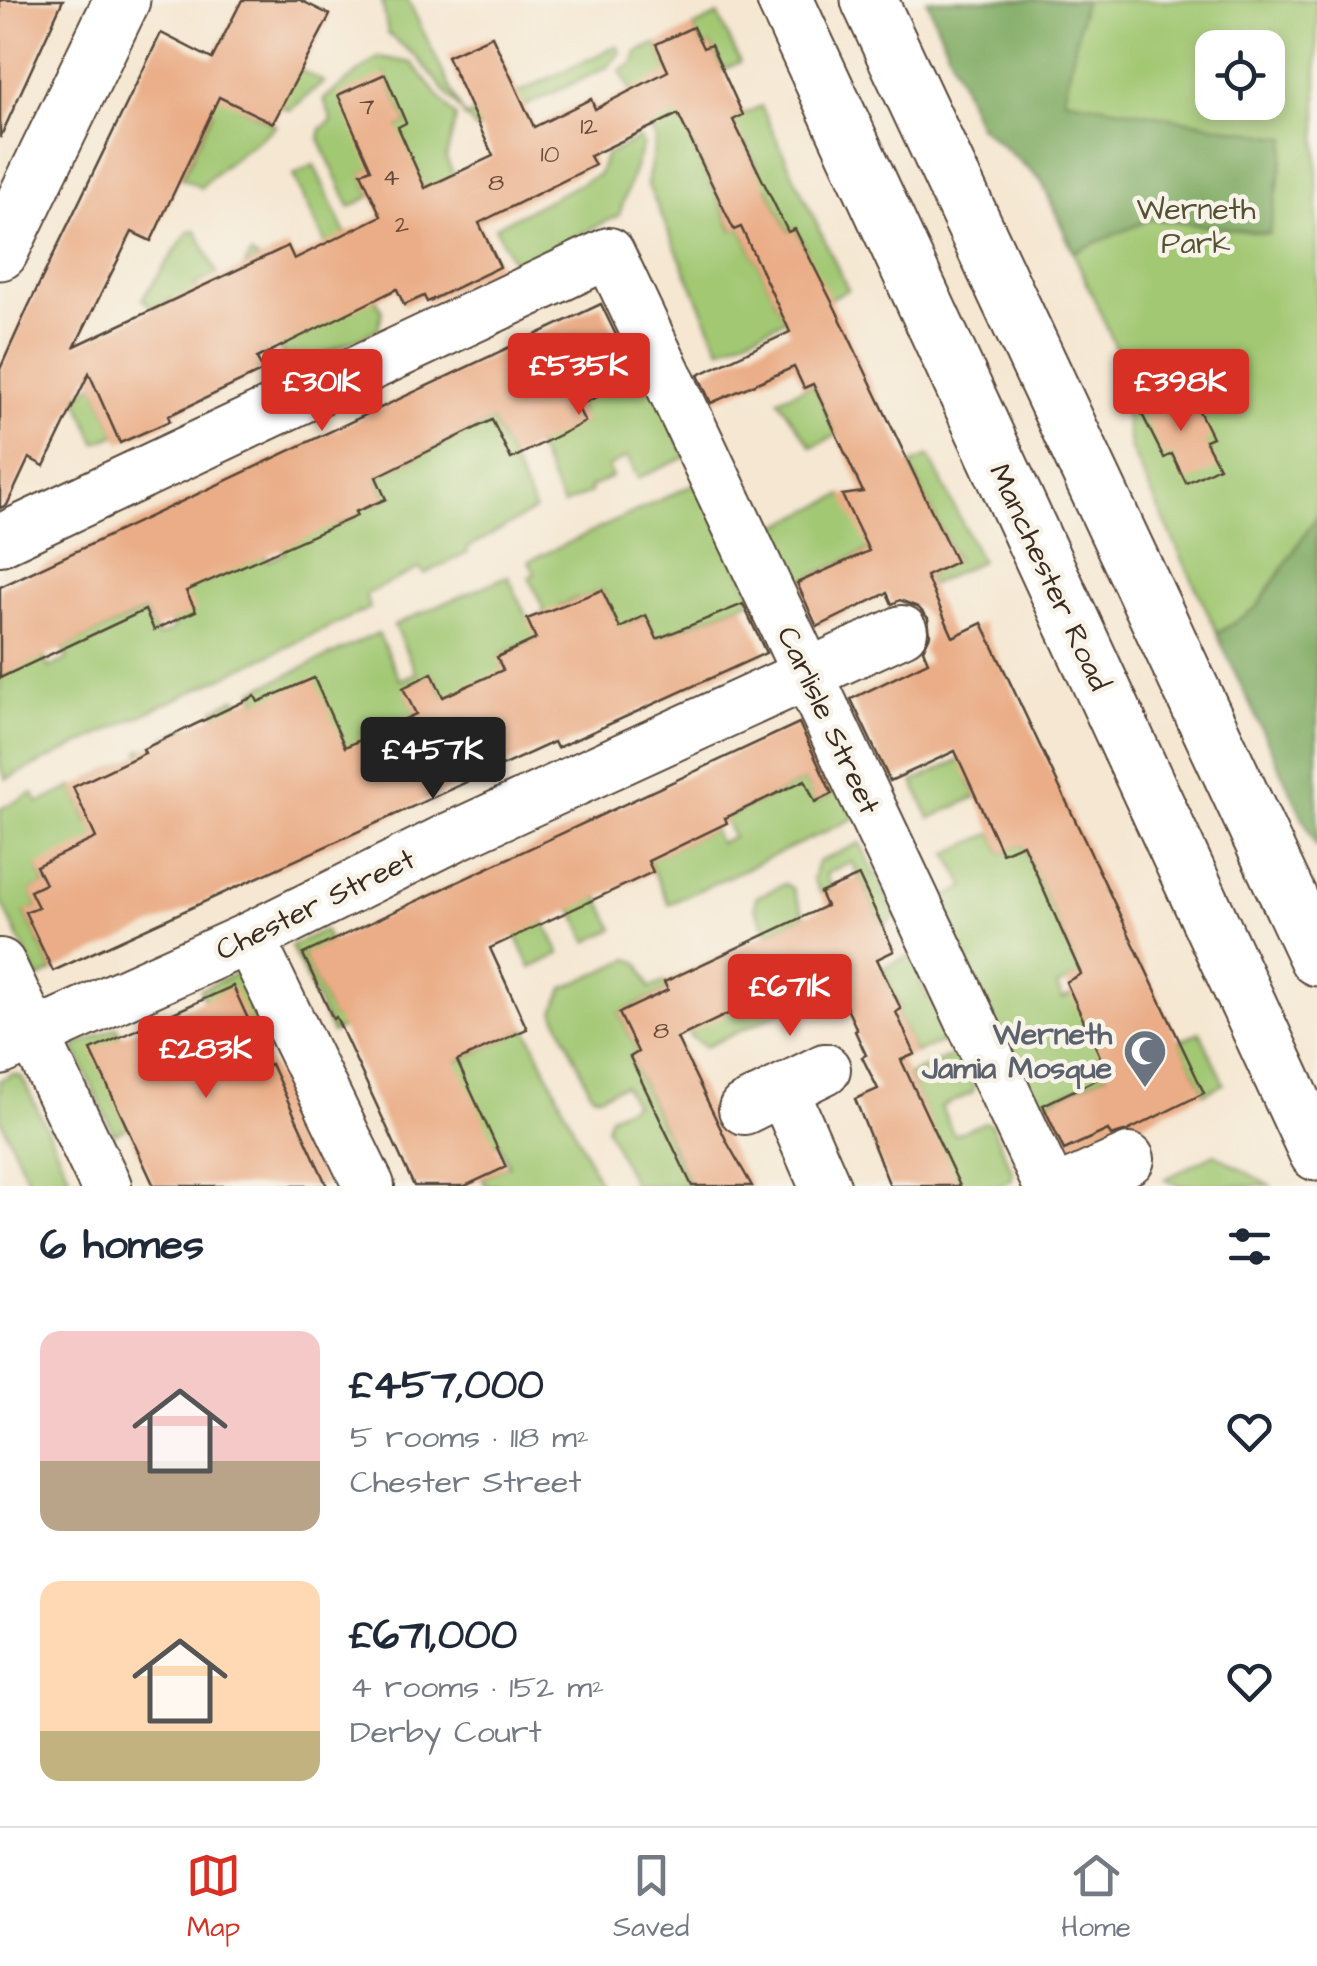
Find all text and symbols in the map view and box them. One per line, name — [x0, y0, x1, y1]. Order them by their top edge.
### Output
map controls — [1195, 30, 1285, 120]
button: locate — [1195, 30, 1285, 120]
house number: 7 — [359, 89, 375, 124]
house number: 12 — [580, 109, 598, 144]
house number: 10 — [541, 137, 560, 172]
house number: 4 — [382, 160, 400, 195]
house number: 8 — [488, 165, 504, 200]
park label: Werneth Park — [1136, 189, 1256, 265]
house number: 2 — [395, 207, 409, 242]
pin: £535K — [509, 333, 649, 418]
text: £535K — [530, 343, 628, 388]
pin: £301K — [252, 349, 392, 434]
pin: £398K — [1111, 349, 1251, 434]
text: £301K — [283, 359, 361, 404]
text: £398K — [1135, 359, 1227, 404]
street label: Manchester Road — [978, 457, 1120, 698]
street label: Carlisle Street — [766, 620, 890, 821]
pin: £457K — [363, 717, 503, 802]
text: £457K — [383, 727, 483, 772]
street label: Chester Street — [209, 838, 422, 971]
pin: £671K — [720, 954, 860, 1039]
text: £671K — [750, 964, 830, 1009]
house number: 8 — [653, 1013, 669, 1048]
place label: Werneth Jamia Mosque — [921, 1014, 1113, 1090]
pin: £283K — [136, 1016, 276, 1101]
text: £283K — [160, 1026, 252, 1071]
mosque icon: Werneth Jamia Mosque — [1122, 1028, 1168, 1089]
text: 6 homes — [40, 1217, 204, 1275]
icon: filters — [1222, 1219, 1277, 1274]
text: £457,000 — [350, 1357, 544, 1415]
icon: home — [120, 1371, 240, 1491]
icon: heart — [1222, 1404, 1277, 1459]
text: 5 rooms · 118 m² — [350, 1415, 589, 1460]
text: Chester Street — [350, 1460, 581, 1505]
text: £671,000 — [350, 1607, 517, 1665]
icon: home — [120, 1621, 240, 1741]
icon: heart — [1222, 1654, 1277, 1709]
text: 4 rooms · 152 m² — [350, 1665, 604, 1710]
text: Derby Court — [350, 1710, 542, 1755]
tab: Map — [186, 1848, 241, 1947]
tab: Saved — [613, 1848, 689, 1947]
tab: Home — [1061, 1848, 1131, 1947]

